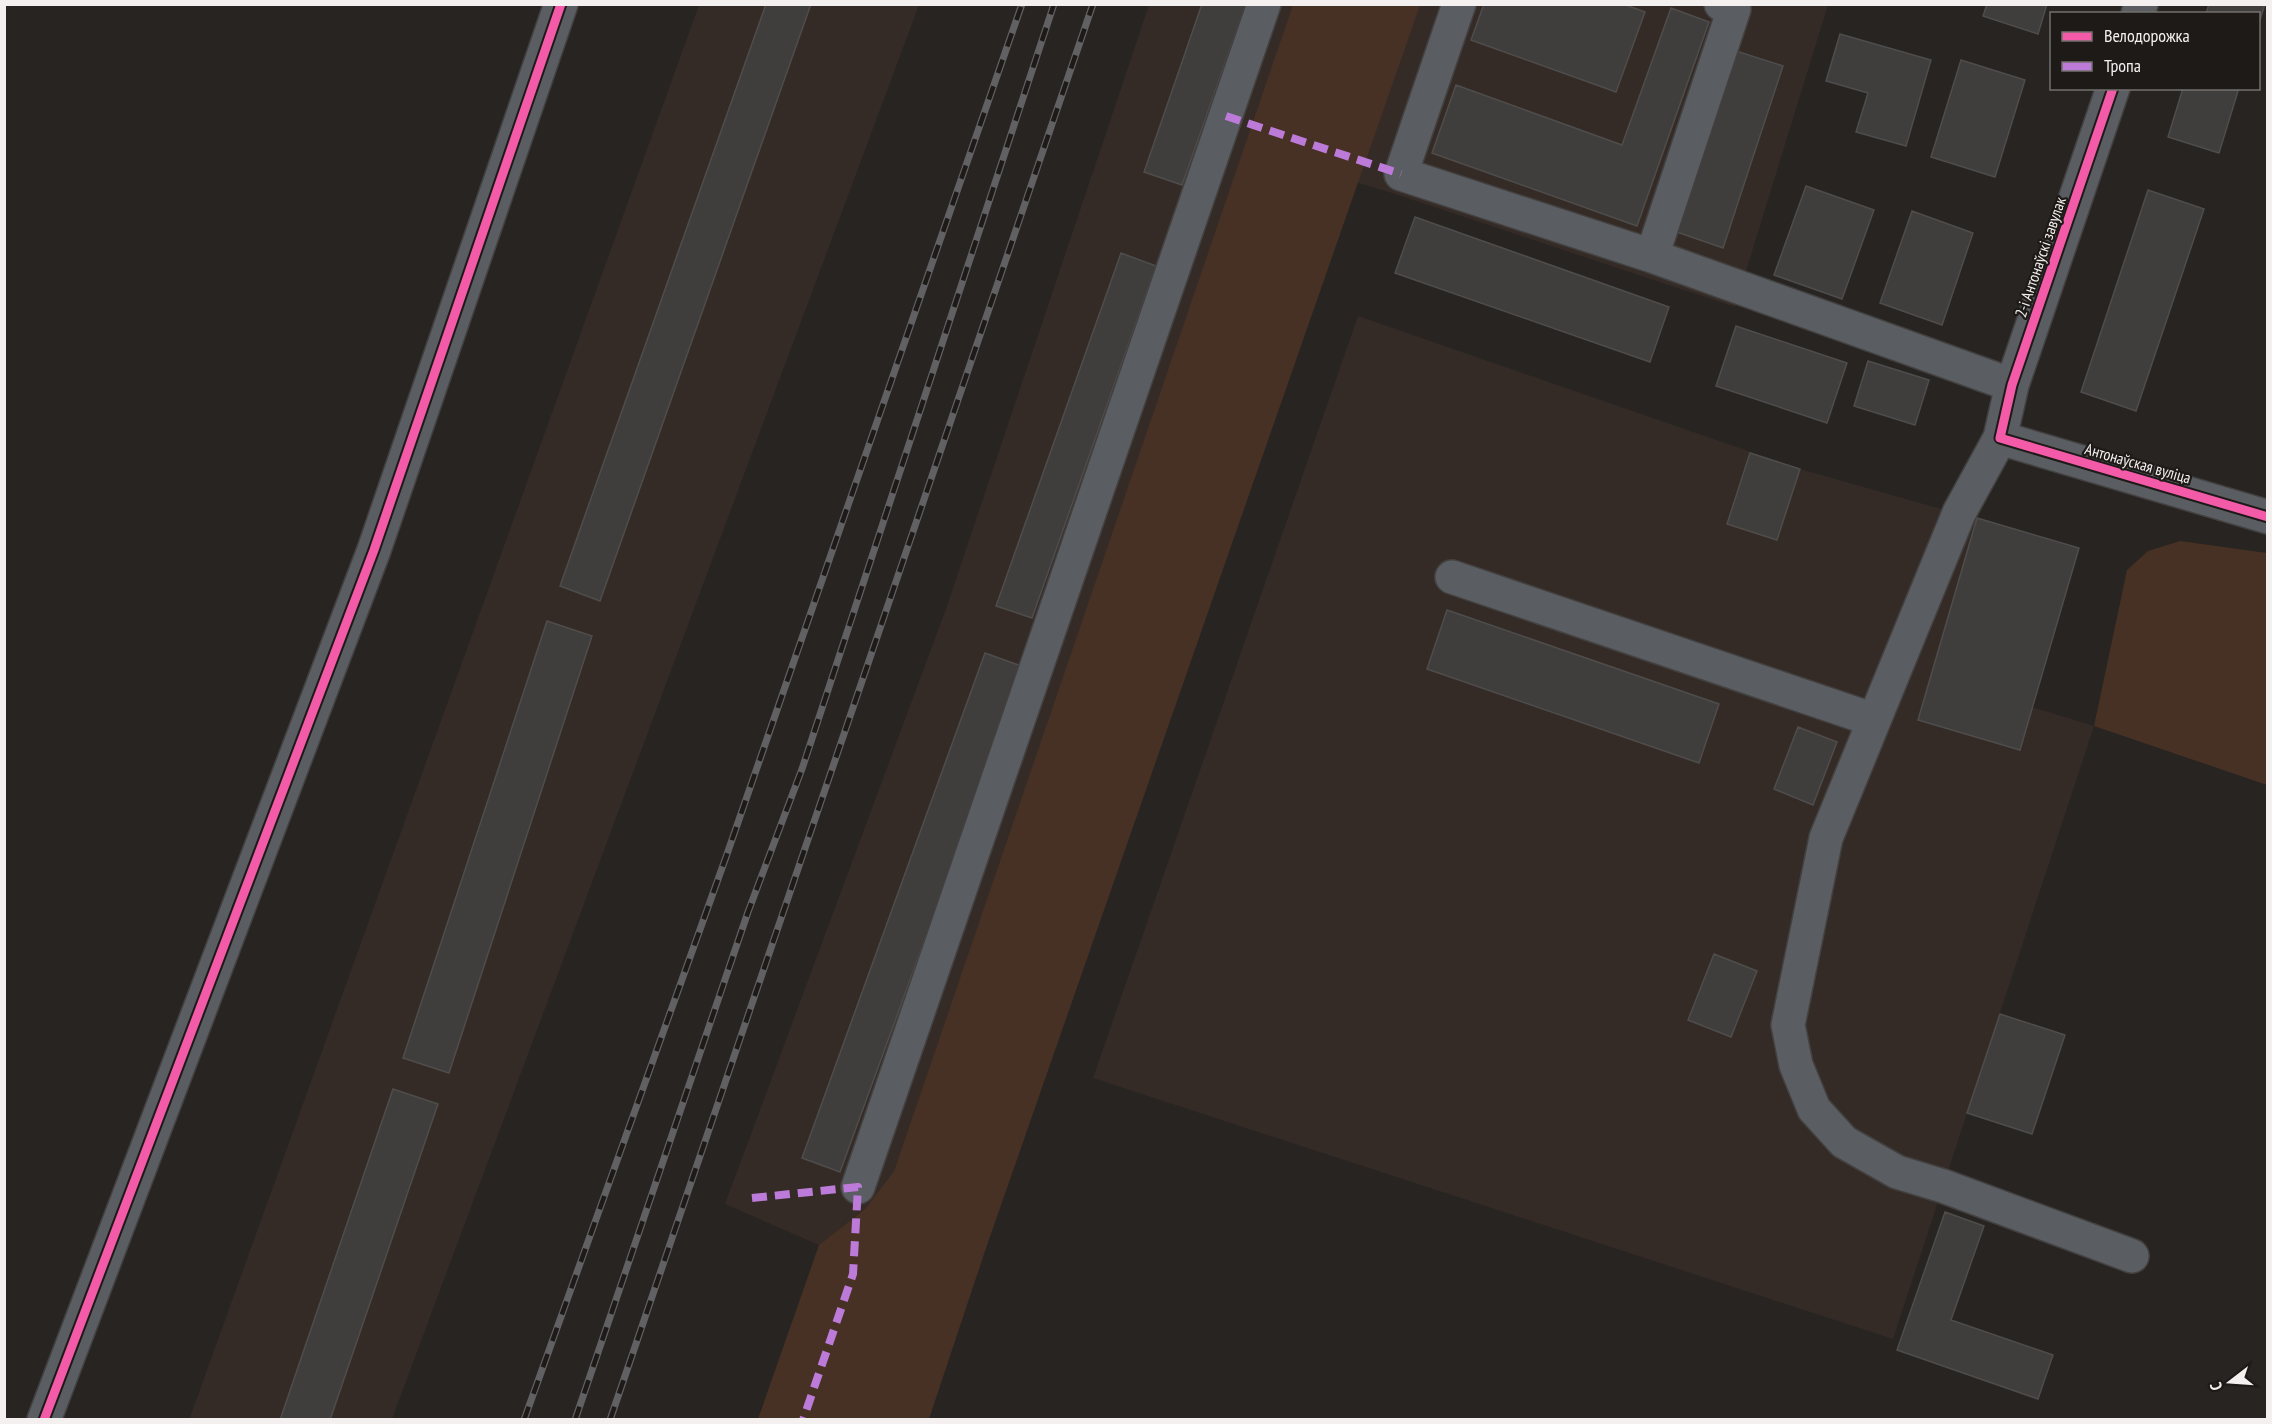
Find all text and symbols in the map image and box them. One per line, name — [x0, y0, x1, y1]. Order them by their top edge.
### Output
legend — [2050, 12, 2260, 90]
text: Велодорожка — [2104, 24, 2190, 47]
text: Тропа — [2104, 54, 2141, 77]
street label: 2-і Антонаўскі завулак — [2010, 193, 2070, 320]
street label: Антонаўская вуліца — [2083, 438, 2193, 488]
north arrow — [2200, 1352, 2260, 1412]
text: С — [2205, 1379, 2226, 1393]

